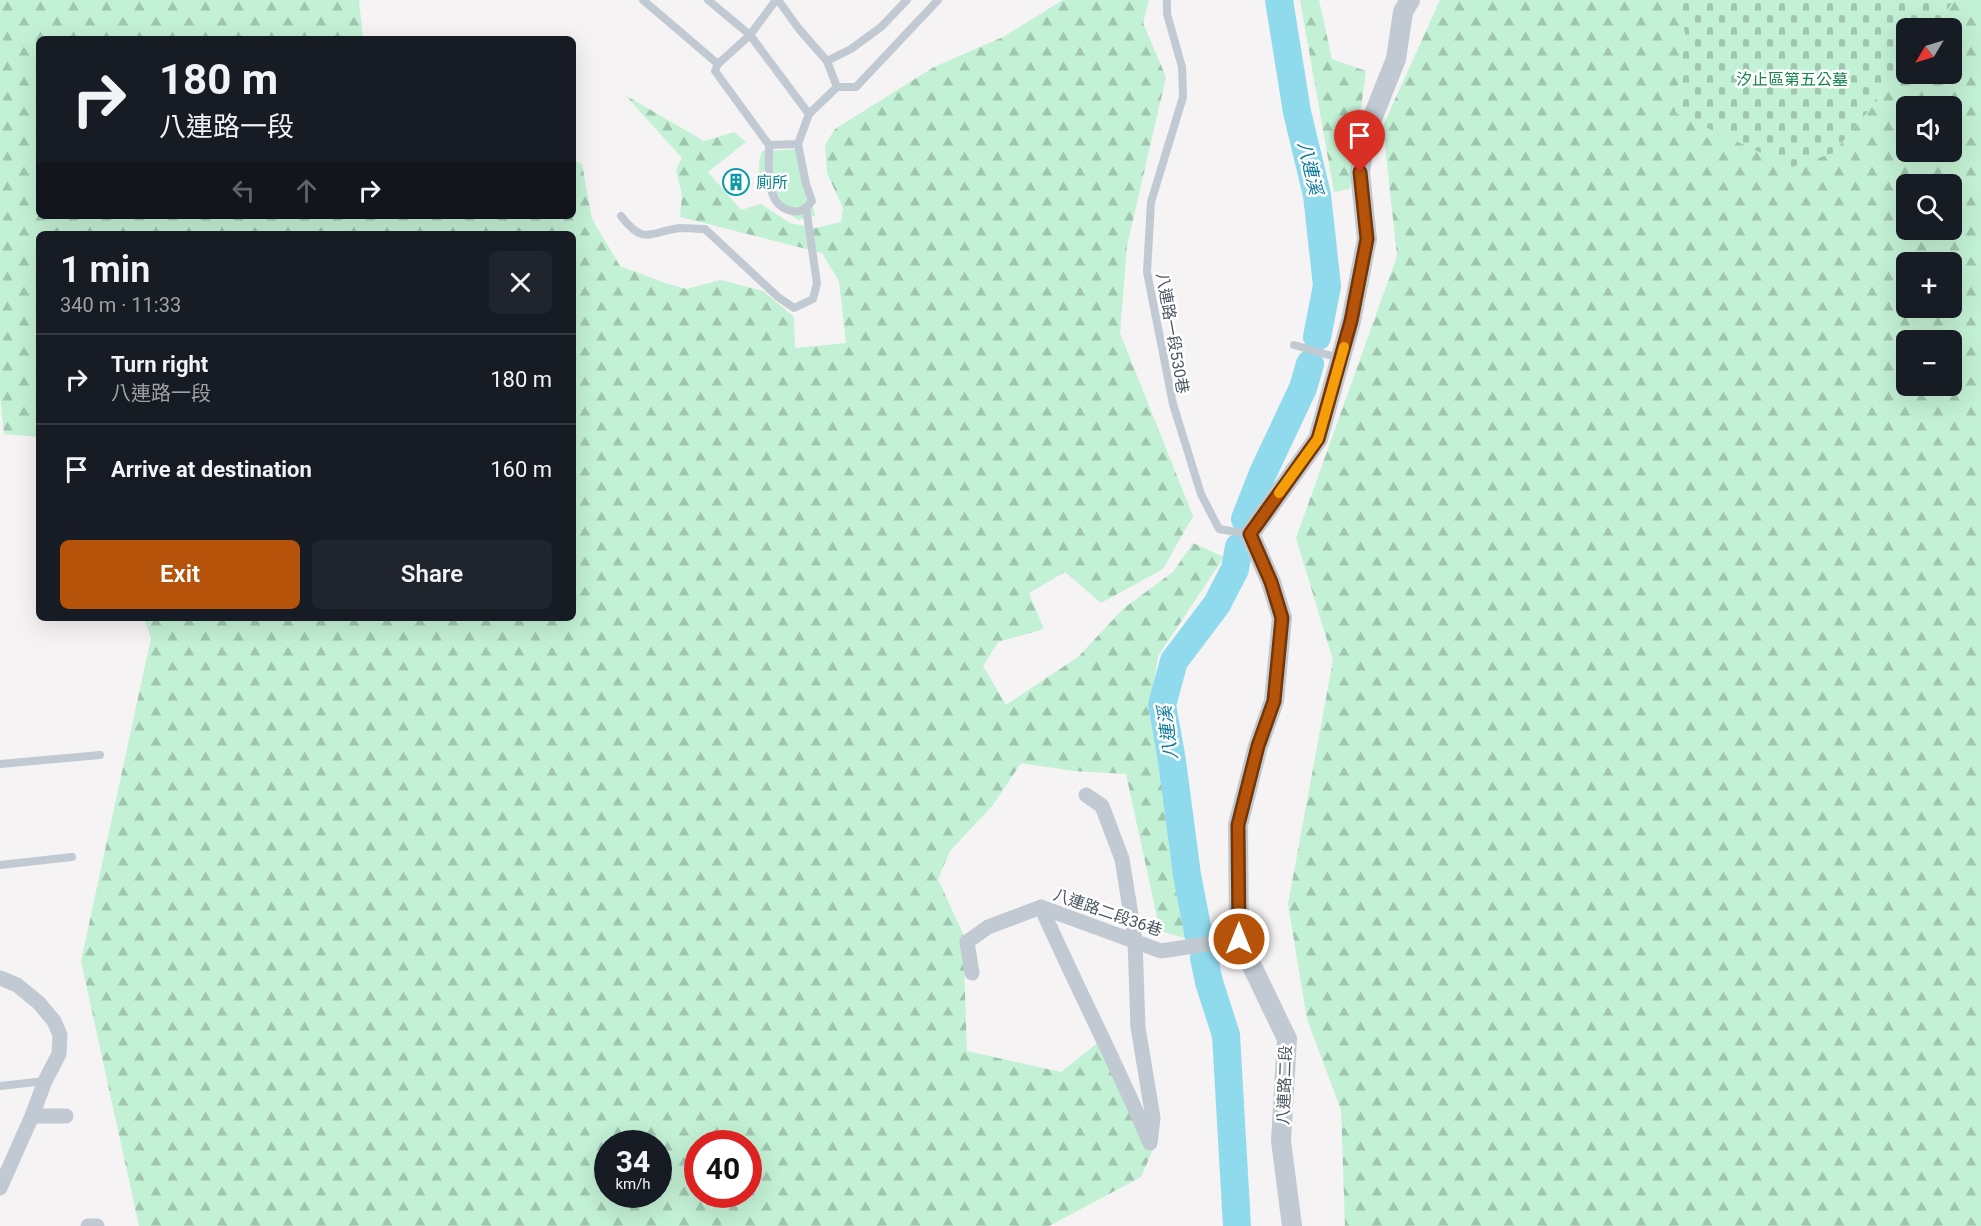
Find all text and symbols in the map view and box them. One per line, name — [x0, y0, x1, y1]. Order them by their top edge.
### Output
north arrow — [1896, 18, 1962, 84]
map controls — [1896, 18, 1962, 396]
text: 180 m — [159, 55, 278, 104]
icon: right — [60, 60, 138, 138]
park label: 汐止區第五公墓 — [1736, 70, 1848, 89]
button: sound — [1896, 96, 1962, 162]
pin — [1334, 110, 1385, 172]
text: 八連路一段 — [159, 111, 294, 143]
icon: arrive — [1343, 119, 1376, 152]
water label: 八連溪 — [1294, 139, 1327, 199]
building icon: 廁所 — [721, 167, 751, 197]
place label: 廁所 — [756, 173, 788, 192]
icon: left — [227, 174, 260, 207]
icon: ahead — [290, 174, 323, 207]
icon: right — [353, 174, 386, 207]
button: search — [1896, 174, 1962, 240]
text: 1 min — [60, 249, 150, 291]
button: close — [489, 251, 552, 314]
button: + — [1896, 252, 1962, 318]
street label: 八連路一段530巷 — [1152, 271, 1193, 395]
text: 340 m · 11:33 — [60, 293, 181, 317]
button: − — [1896, 330, 1962, 396]
text: Turn right — [111, 352, 208, 377]
icon: right — [60, 363, 93, 396]
text: 180 m — [490, 367, 552, 392]
text: 八連路一段 — [111, 381, 211, 405]
icon: arrive — [60, 453, 93, 486]
text: Arrive at destination — [111, 457, 312, 482]
text: 160 m — [490, 457, 552, 482]
button: Exit — [60, 540, 300, 609]
button: Share — [312, 540, 552, 609]
water label: 八連溪 — [1153, 702, 1181, 761]
street label: 八連路二段36巷 — [1051, 885, 1165, 940]
position arrow — [1207, 907, 1271, 971]
street label: 八連路二段 — [1274, 1045, 1295, 1125]
speed limit sign: 40 — [684, 1130, 762, 1208]
text: 34 — [616, 1144, 650, 1179]
text: km/h — [615, 1175, 651, 1193]

